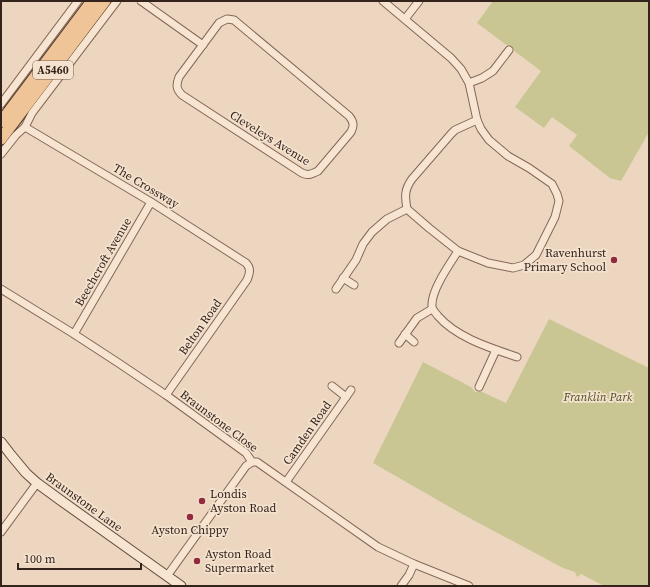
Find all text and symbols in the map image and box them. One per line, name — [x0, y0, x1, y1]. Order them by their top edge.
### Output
road number: A5460 — [33, 61, 73, 79]
street label: Cleveleys Avenue — [227, 107, 313, 169]
street label: The Crossway — [110, 160, 183, 212]
street label: Beechcroft Avenue — [71, 215, 135, 309]
place label: Ravenhurst Primary School — [524, 245, 606, 275]
marker: Ravenhurst Primary School — [609, 255, 619, 265]
street label: Belton Road — [175, 296, 225, 358]
street label: Braunstone Close — [177, 386, 261, 456]
park label: Franklin Park — [563, 389, 633, 405]
street label: Camden Road — [279, 398, 335, 468]
street label: Braunstone Lane — [42, 469, 126, 535]
place label: Londis Ayston Road — [210, 486, 277, 516]
marker: Londis Ayston Road — [197, 496, 207, 506]
marker: Ayston Chippy — [185, 512, 195, 522]
place label: Ayston Chippy — [151, 522, 230, 538]
scale bar — [18, 545, 141, 571]
place label: Ayston Road Supermarket — [205, 546, 274, 576]
text: 100 m — [24, 551, 56, 567]
marker: Ayston Road Supermarket — [192, 556, 202, 566]

